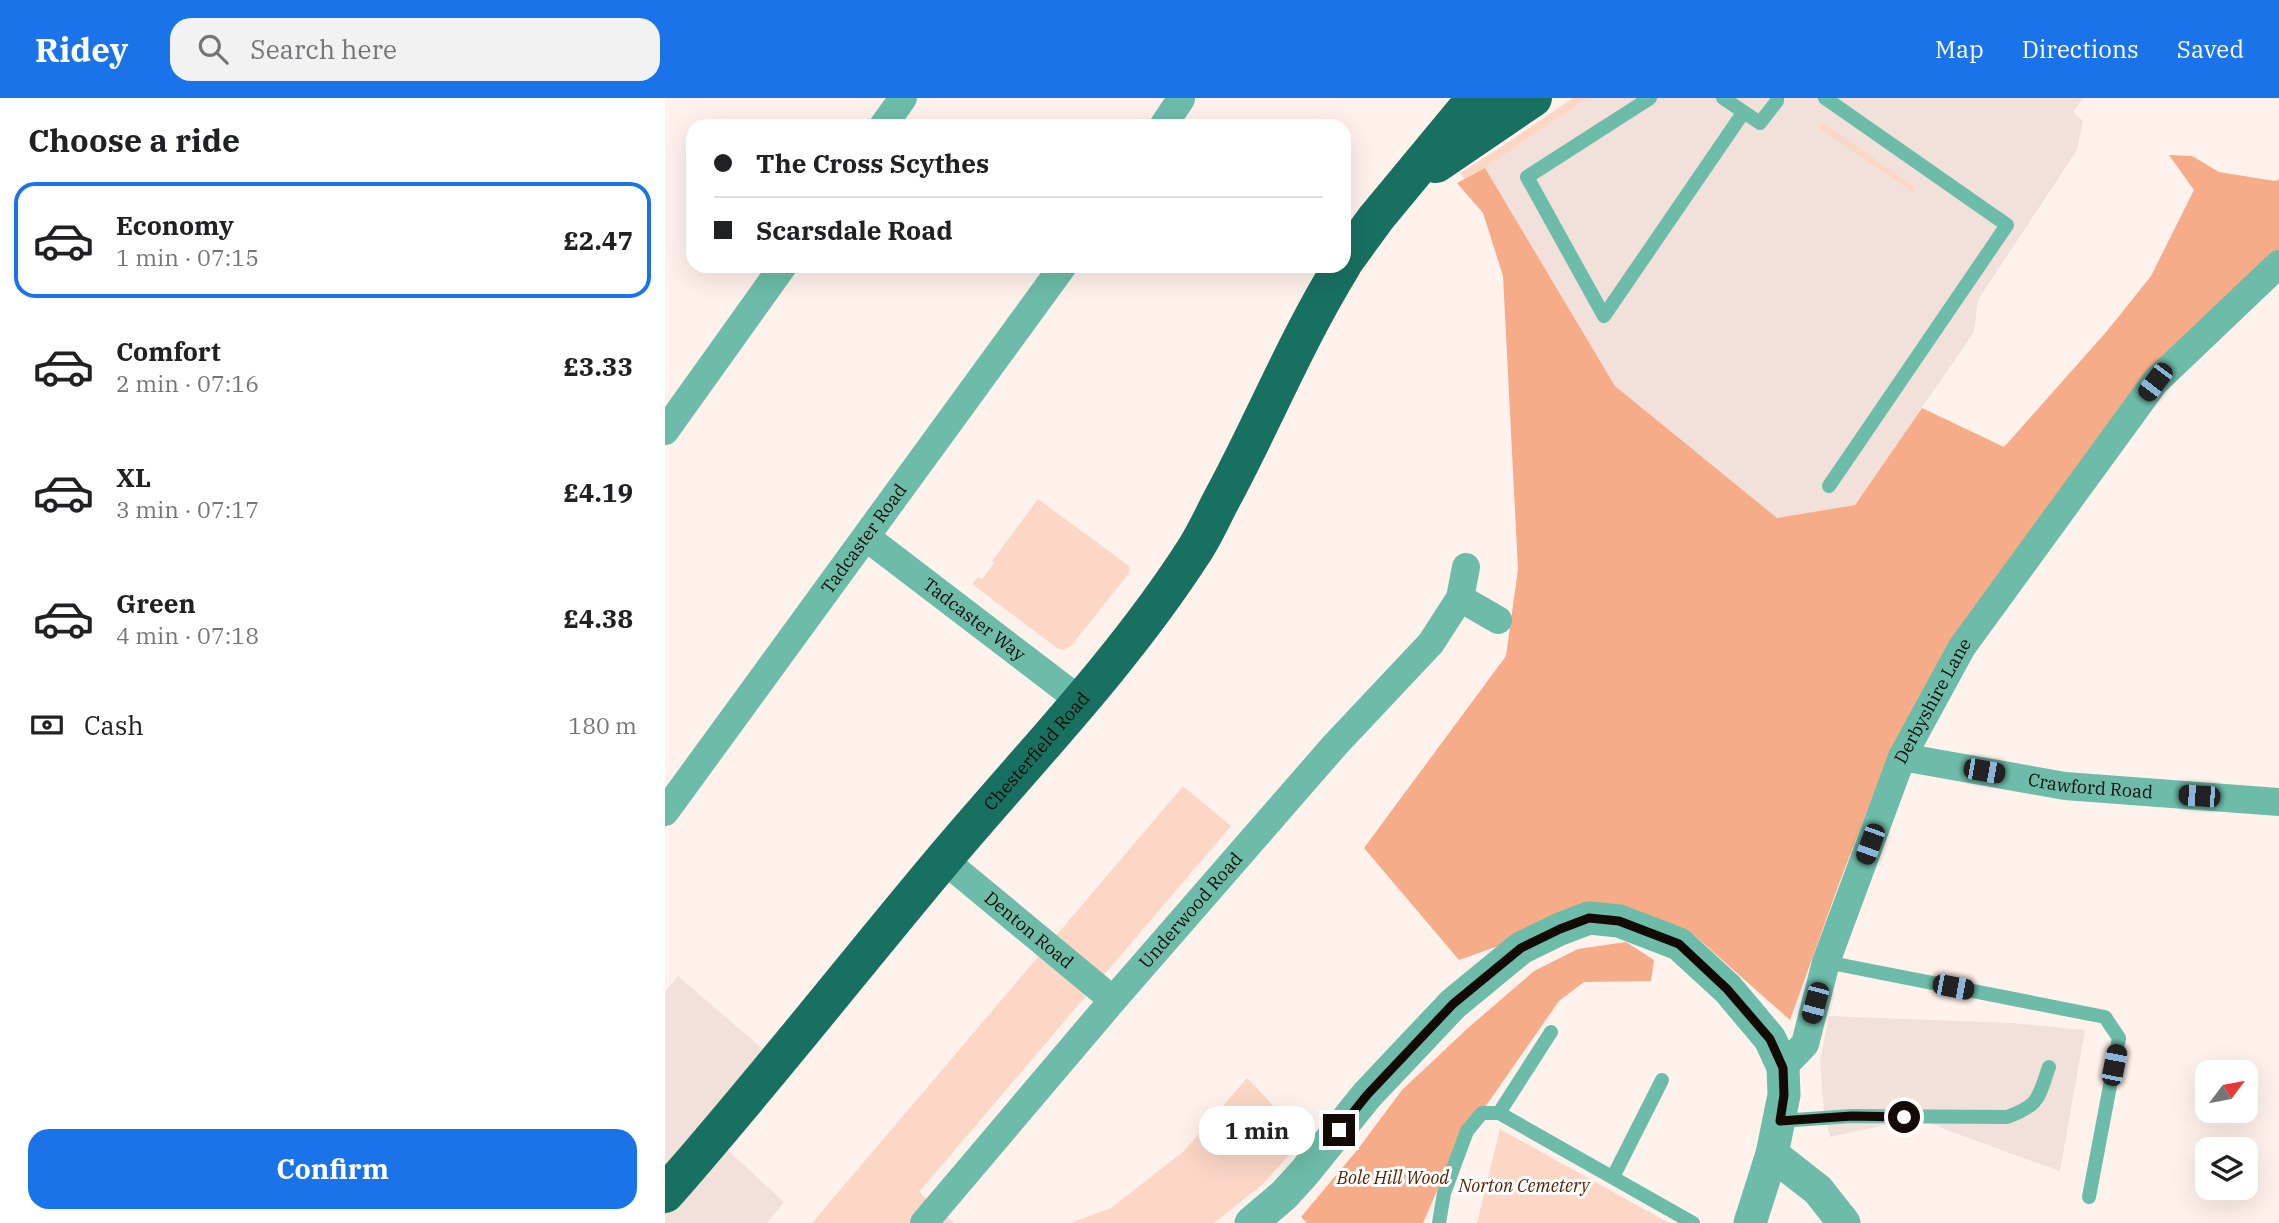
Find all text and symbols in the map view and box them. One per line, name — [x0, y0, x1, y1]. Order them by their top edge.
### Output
search box — [170, 18, 660, 81]
text: Ridey — [35, 28, 128, 71]
icon: search — [194, 30, 232, 68]
text: Search here — [250, 32, 397, 66]
text: Map — [1935, 33, 1984, 65]
text: Directions — [2022, 33, 2139, 65]
text: Saved — [2177, 33, 2244, 65]
text: Choose a ride — [28, 119, 240, 161]
text: The Cross Scythes — [756, 146, 989, 180]
text: Economy — [116, 208, 234, 242]
icon: car — [32, 209, 95, 272]
text: Scarsdale Road — [756, 213, 953, 247]
text: £2.47 — [563, 223, 633, 257]
text: 1 min · 07:15 — [116, 242, 259, 272]
text: Comfort — [116, 334, 221, 368]
icon: car — [32, 335, 95, 398]
text: £3.33 — [563, 349, 633, 383]
car — [2134, 359, 2177, 405]
text: 2 min · 07:16 — [116, 368, 259, 398]
text: XL — [116, 460, 151, 494]
icon: car — [32, 461, 95, 524]
text: £4.19 — [563, 475, 633, 509]
street label: Tadcaster Road — [816, 479, 912, 598]
text: 3 min · 07:17 — [116, 494, 259, 524]
street label: Tadcaster Way — [918, 573, 1031, 666]
text: Green — [116, 586, 196, 620]
icon: car — [32, 587, 95, 650]
text: £4.38 — [563, 601, 633, 635]
text: 4 min · 07:18 — [116, 620, 259, 650]
street label: Derbyshire Lane — [1889, 633, 1976, 768]
street label: Chesterfield Road — [979, 687, 1094, 815]
icon: cash — [28, 706, 66, 744]
text: Cash — [84, 708, 144, 742]
text: 180 m — [568, 710, 637, 740]
car — [1962, 757, 2007, 785]
street label: Crawford Road — [2026, 768, 2154, 804]
car — [2178, 784, 2221, 808]
car — [1853, 821, 1888, 867]
street label: Underwood Road — [1134, 847, 1247, 973]
street label: Denton Road — [980, 886, 1078, 973]
car — [1931, 973, 1976, 1001]
car — [1800, 980, 1831, 1026]
car — [2100, 1042, 2129, 1088]
north arrow — [2195, 1060, 2257, 1124]
map controls — [2195, 1060, 2258, 1200]
route start — [1888, 1101, 1920, 1133]
callout: 1 min — [1199, 1105, 1315, 1154]
route end — [1323, 1114, 1355, 1146]
text: 1 min — [1225, 1115, 1289, 1145]
button: Confirm — [28, 1129, 637, 1209]
button: layers — [2195, 1137, 2258, 1200]
park label: Bole Hill Wood — [1336, 1166, 1449, 1189]
park label: Norton Cemetery — [1458, 1174, 1591, 1197]

